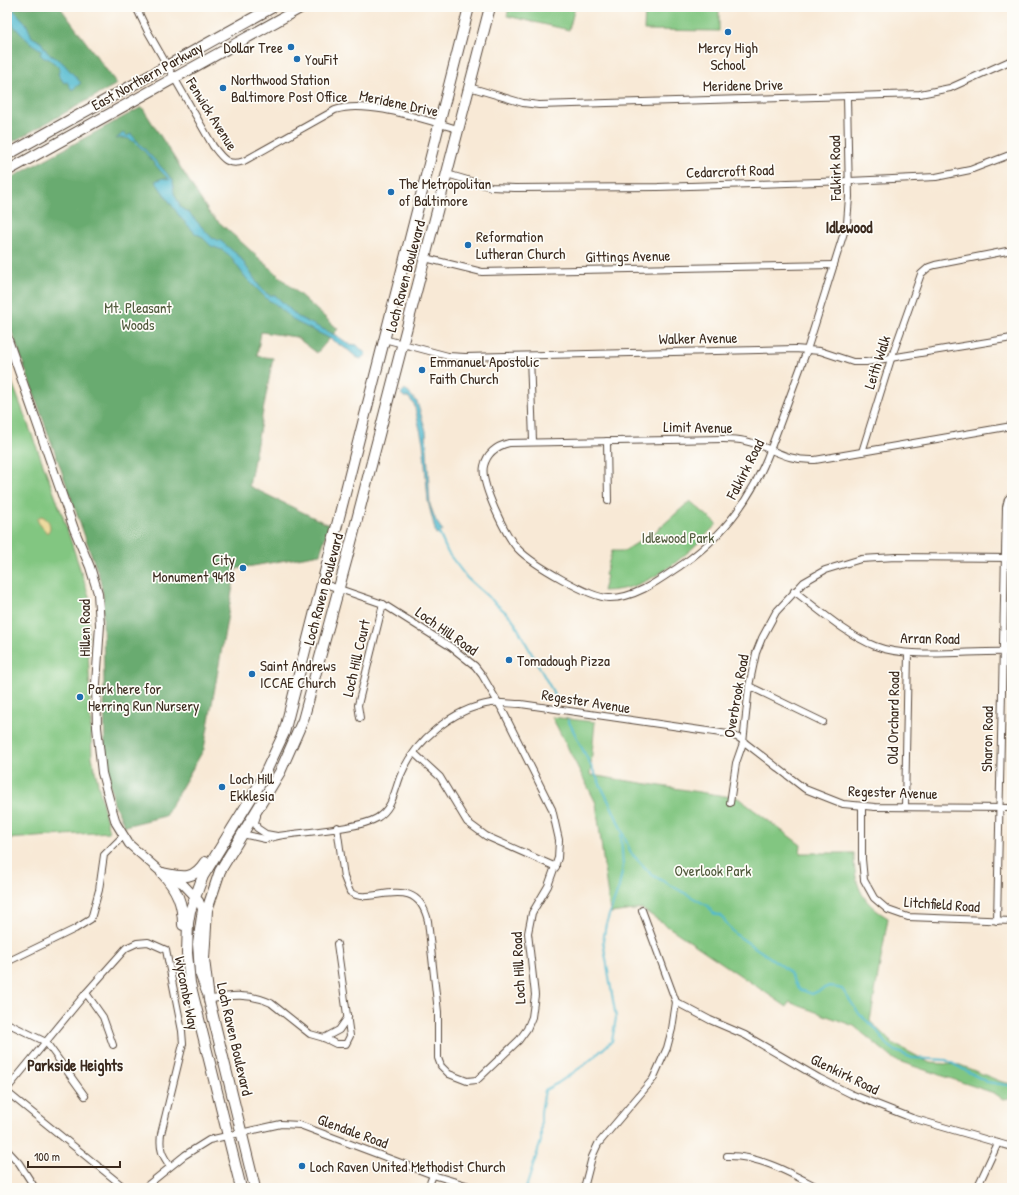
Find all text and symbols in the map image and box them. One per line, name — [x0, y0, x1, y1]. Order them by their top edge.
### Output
marker: Mercy High School — [723, 27, 733, 37]
street label: East Northern Parkway — [88, 37, 206, 115]
place label: Dollar Tree — [224, 37, 283, 58]
place label: Mercy High School — [698, 37, 758, 75]
marker: Dollar Tree — [286, 42, 296, 52]
place label: YouFit — [305, 49, 339, 70]
marker: YouFit — [292, 54, 302, 64]
place label: Northwood Station Baltimore Post Office — [231, 69, 347, 107]
street label: Fenwick Avenue — [181, 73, 243, 154]
street label: Meridene Drive — [703, 74, 783, 96]
marker: Northwood Station Baltimore Post Office — [218, 83, 228, 93]
street label: Meridene Drive — [358, 84, 440, 122]
street label: Falkirk Road — [824, 135, 846, 202]
street label: Cedarcroft Road — [686, 159, 774, 183]
place label: The Metropolitan of Baltimore — [399, 173, 491, 211]
marker: The Metropolitan of Baltimore — [386, 187, 396, 197]
district label: Idlewood — [825, 216, 873, 238]
street label: Loch Raven Boulevard — [380, 218, 430, 334]
place label: Reformation Lutheran Church — [476, 226, 565, 264]
marker: Reformation Lutheran Church — [463, 240, 473, 250]
street label: Gittings Avenue — [585, 245, 671, 267]
park label: Mt. Pleasant Woods — [104, 297, 173, 335]
street label: Walker Avenue — [659, 327, 737, 349]
street label: Leith Walk — [858, 333, 896, 391]
place label: Emmanuel Apostolic Faith Church — [429, 351, 539, 389]
marker: Emmanuel Apostolic Faith Church — [417, 365, 427, 375]
street label: Limit Avenue — [663, 416, 733, 438]
street label: Falkirk Road — [720, 435, 769, 504]
park label: Idlewood Park — [642, 527, 714, 548]
street label: Loch Raven Boulevard — [298, 531, 348, 647]
place label: City Monument 9418 — [153, 549, 235, 587]
marker: City Monument 9418 — [238, 563, 248, 573]
street label: Hillen Road — [74, 599, 95, 657]
street label: Loch Hill Road — [411, 602, 483, 660]
street label: Loch Hill Court — [337, 616, 375, 699]
street label: Arran Road — [900, 627, 960, 649]
place label: Tomadough Pizza — [517, 650, 610, 671]
street label: Overbrook Road — [718, 652, 754, 739]
place label: Saint Andrews ICCAE Church — [260, 655, 336, 693]
marker: Tomadough Pizza — [504, 655, 514, 665]
marker: Saint Andrews ICCAE Church — [247, 669, 257, 679]
street label: Old Orchard Road — [882, 671, 904, 765]
place label: Park here for Herring Run Nursery — [88, 678, 199, 716]
street label: Regester Avenue — [540, 684, 632, 718]
marker: Park here for Herring Run Nursery — [75, 692, 85, 702]
street label: Sharon Road — [976, 706, 998, 772]
place label: Loch Hill Ekklesia — [230, 768, 275, 806]
street label: Regester Avenue — [848, 780, 938, 804]
marker: Loch Hill Ekklesia — [217, 782, 227, 792]
park label: Overlook Park — [675, 860, 751, 881]
street label: Litchfield Road — [903, 891, 981, 917]
street label: Loch Hill Road — [506, 931, 530, 1005]
street label: Wycombe Way — [170, 954, 204, 1032]
street label: Loch Raven Boulevard — [212, 981, 258, 1098]
street label: Glenkirk Road — [807, 1048, 883, 1100]
district label: Parkside Heights — [27, 1054, 124, 1077]
street label: Glendale Road — [315, 1109, 391, 1154]
scale bar — [28, 1143, 120, 1169]
text: 100 m — [34, 1148, 60, 1165]
place label: Loch Raven United Methodist Church — [310, 1156, 505, 1177]
marker: Loch Raven United Methodist Church — [297, 1161, 307, 1171]

